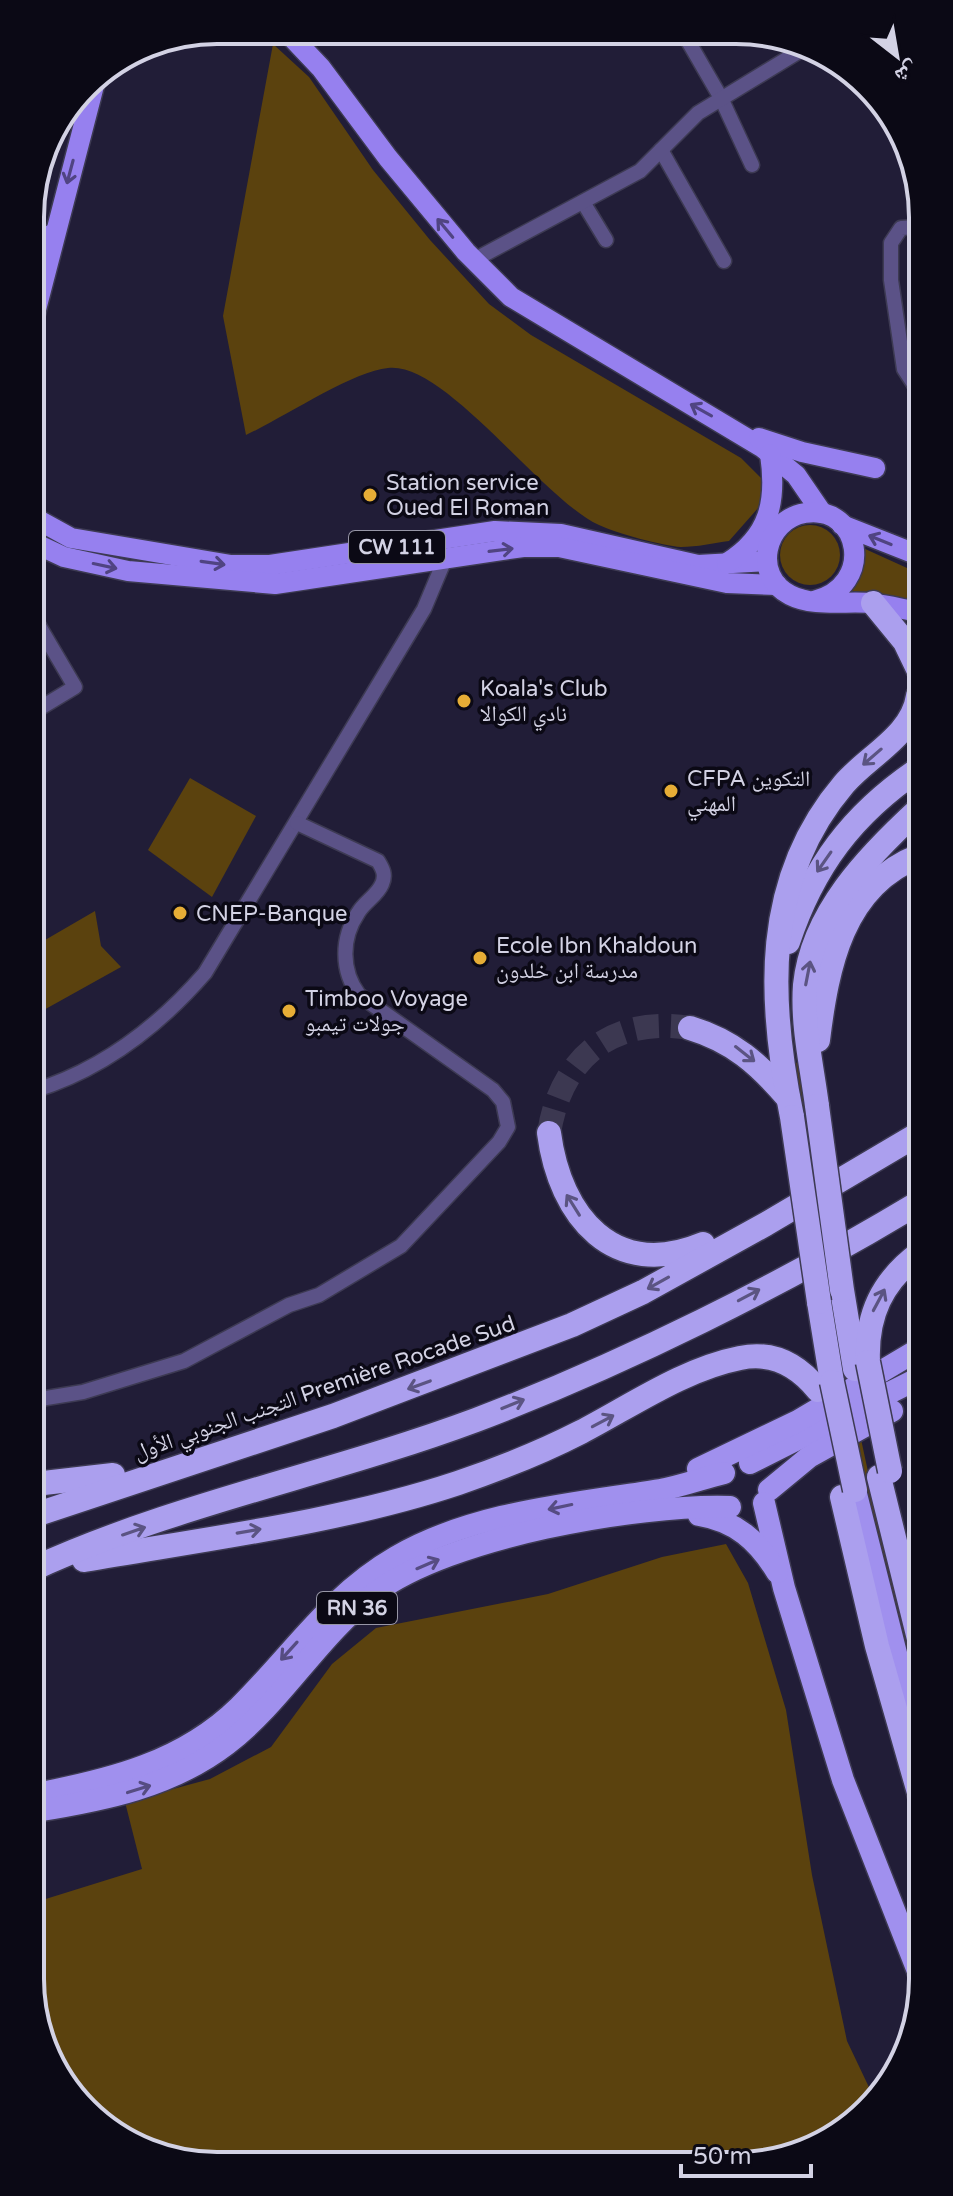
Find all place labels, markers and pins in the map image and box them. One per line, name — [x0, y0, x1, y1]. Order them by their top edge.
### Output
place label: Station service Oued El Roman — [386, 470, 549, 521]
marker: Station service Oued El Roman — [361, 486, 379, 504]
place label: Koala's Club نادي الكوالا — [480, 676, 608, 731]
marker: Koala's Club نادي الكوالا — [455, 692, 473, 710]
place label: CFPA التكوين المهني — [687, 766, 810, 821]
marker: CFPA التكوين المهني — [662, 782, 680, 800]
place label: CNEP-Banque — [196, 901, 348, 927]
marker: CNEP-Banque — [171, 904, 189, 922]
place label: Ecole Ibn Khaldoun مدرسة ابن خلدون — [496, 933, 697, 984]
marker: Ecole Ibn Khaldoun مدرسة ابن خلدون — [471, 949, 489, 967]
place label: Timboo Voyage جولات تيمبو — [305, 986, 468, 1037]
marker: Timboo Voyage جولات تيمبو — [280, 1002, 298, 1020]

